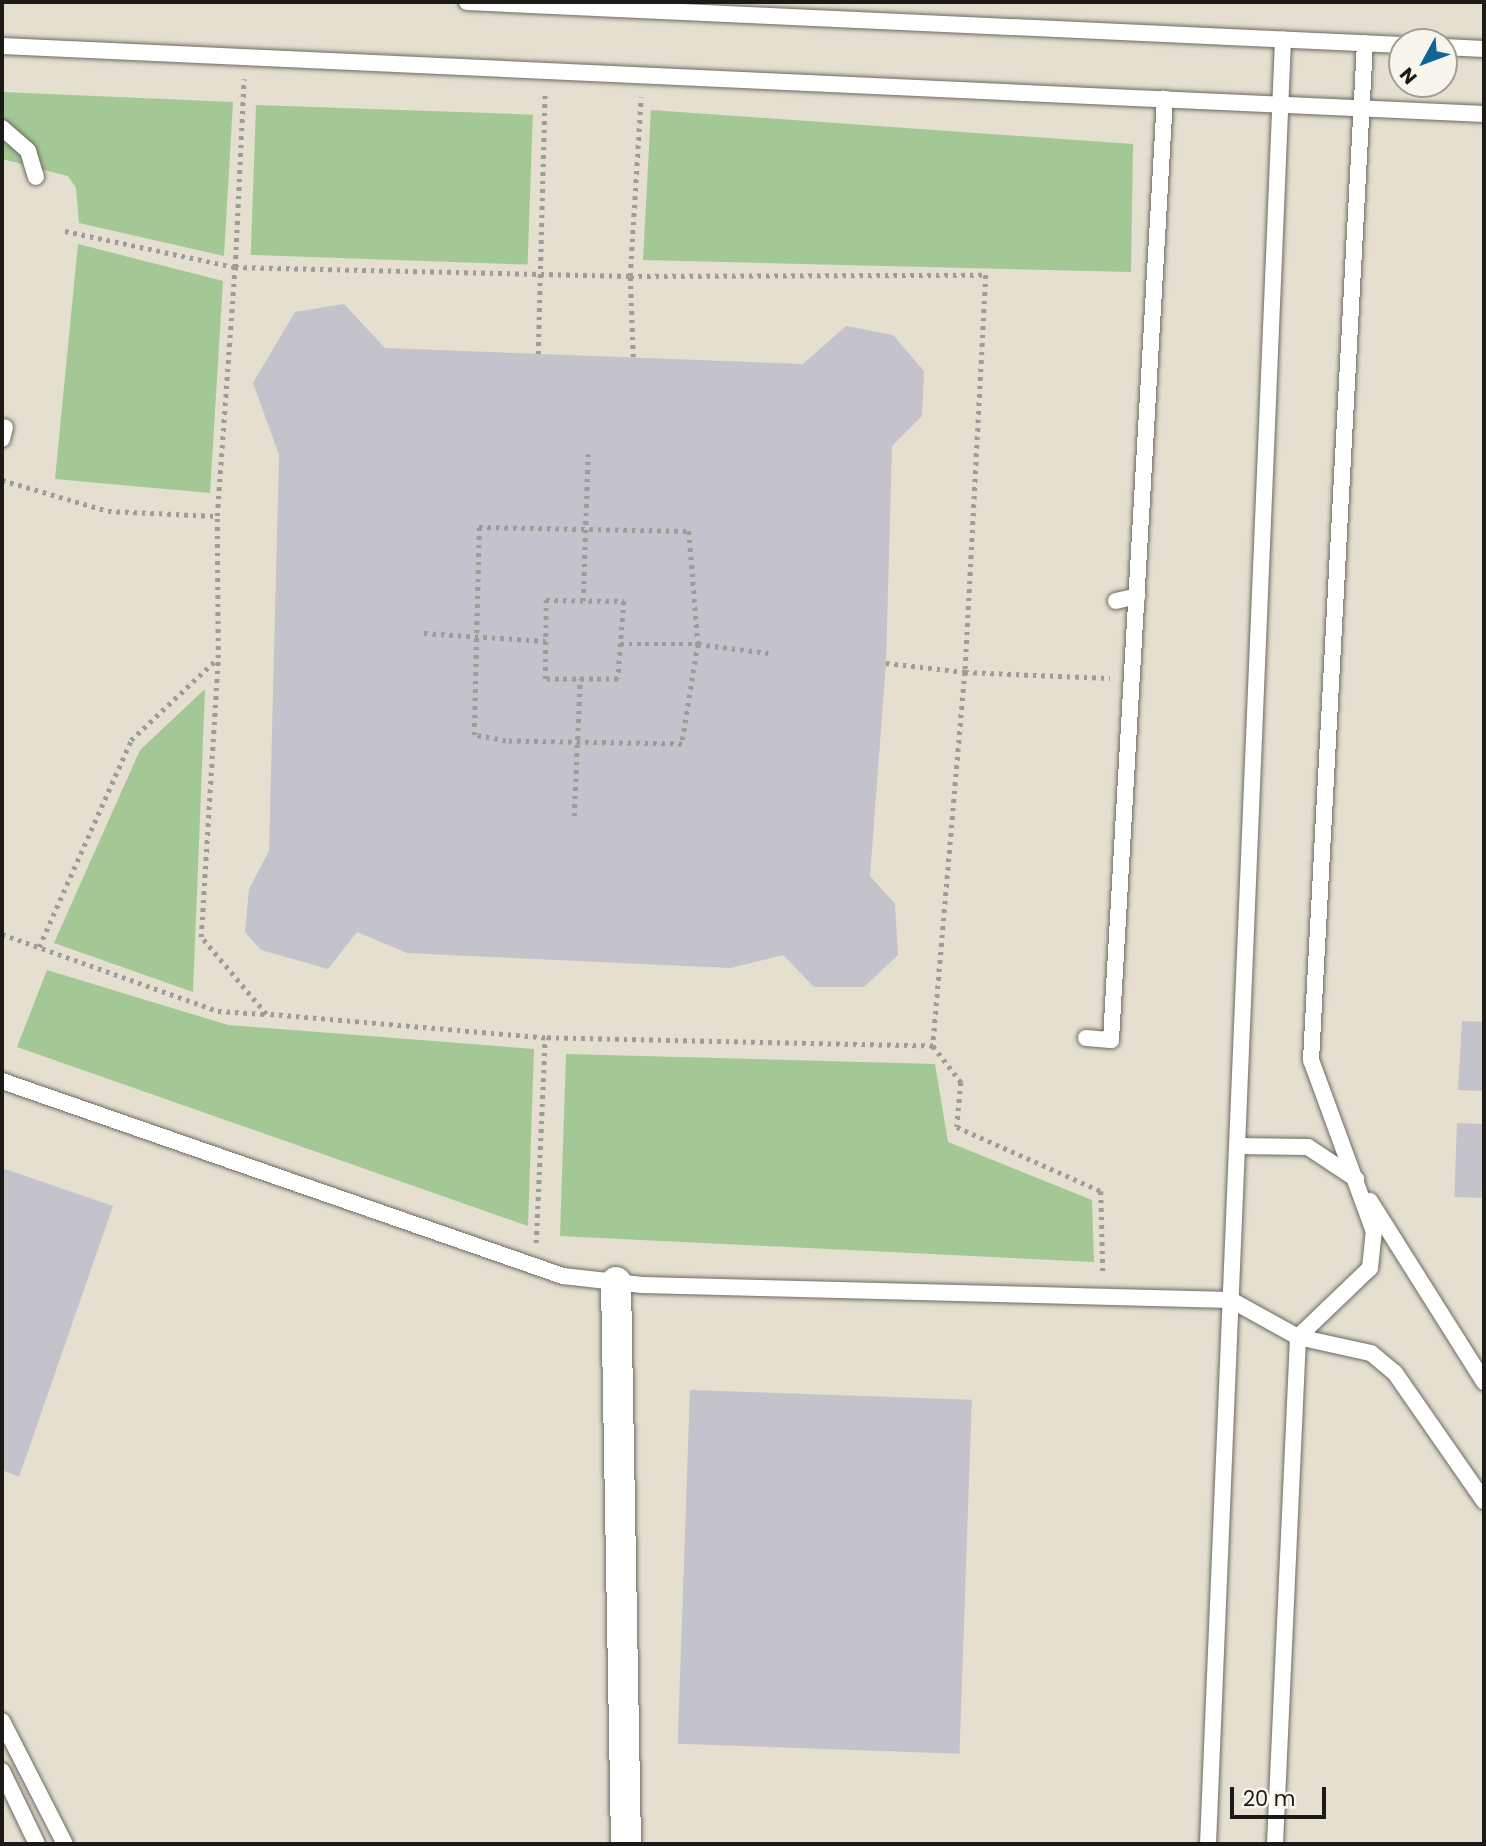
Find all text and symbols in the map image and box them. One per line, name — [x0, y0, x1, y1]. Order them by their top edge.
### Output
north arrow — [1388, 28, 1458, 98]
text: N — [1393, 62, 1423, 90]
scale bar — [1234, 1772, 1330, 1816]
text: 20 m — [1243, 1784, 1296, 1813]

